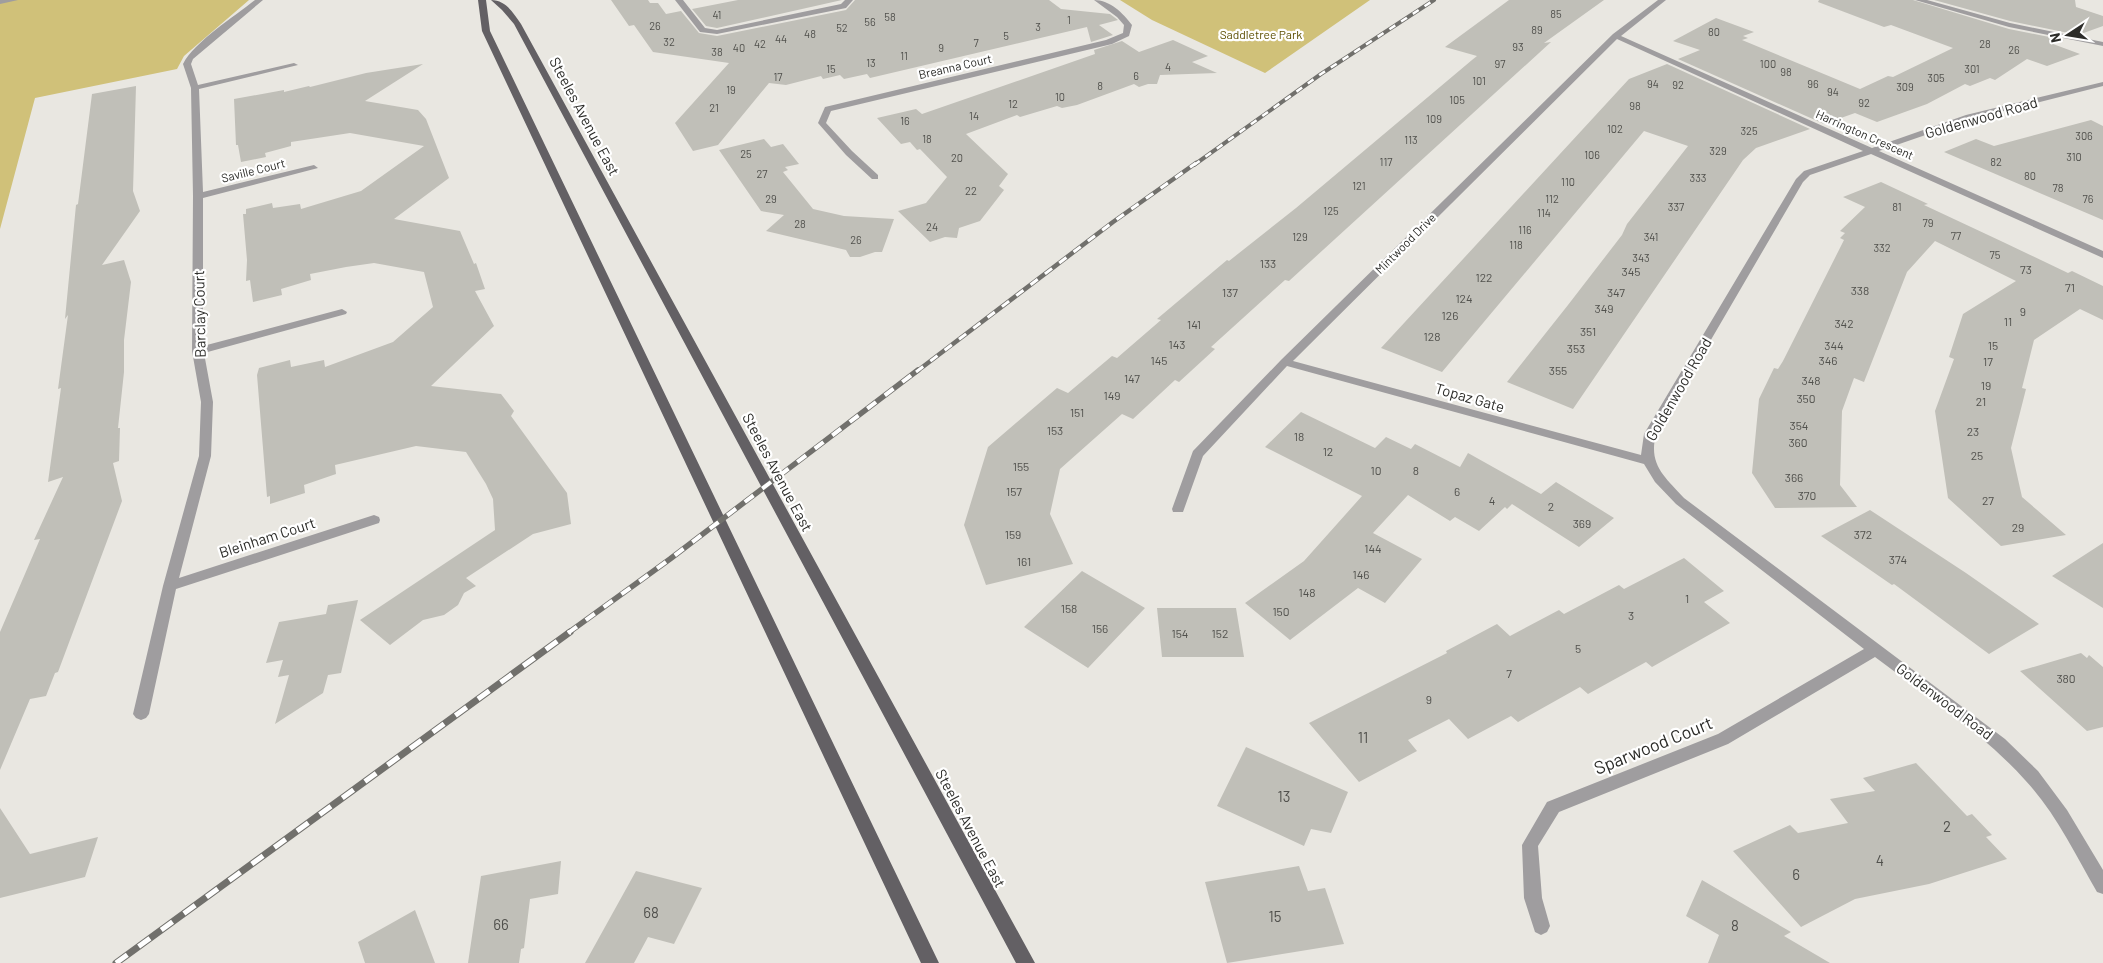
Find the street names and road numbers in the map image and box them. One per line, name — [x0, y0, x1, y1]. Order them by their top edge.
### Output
street label: Breanna Court — [917, 51, 993, 81]
street label: Steeles Avenue East — [546, 54, 624, 178]
street label: Goldenwood Road — [1923, 92, 2039, 142]
street label: Harrington Crescent — [1814, 106, 1916, 162]
street label: Saville Court — [220, 155, 286, 185]
street label: Mintwood Drive — [1372, 210, 1438, 276]
street label: Barclay Court — [189, 270, 209, 358]
street label: Goldenwood Road — [1641, 334, 1715, 444]
street label: Topaz Gate — [1433, 379, 1507, 415]
street label: Steeles Avenue East — [739, 410, 817, 534]
street label: Bleinham Court — [217, 513, 317, 561]
street label: Goldenwood Road — [1893, 659, 1997, 743]
street label: Sparwood Court — [1590, 711, 1716, 779]
street label: Steeles Avenue East — [932, 766, 1010, 890]

